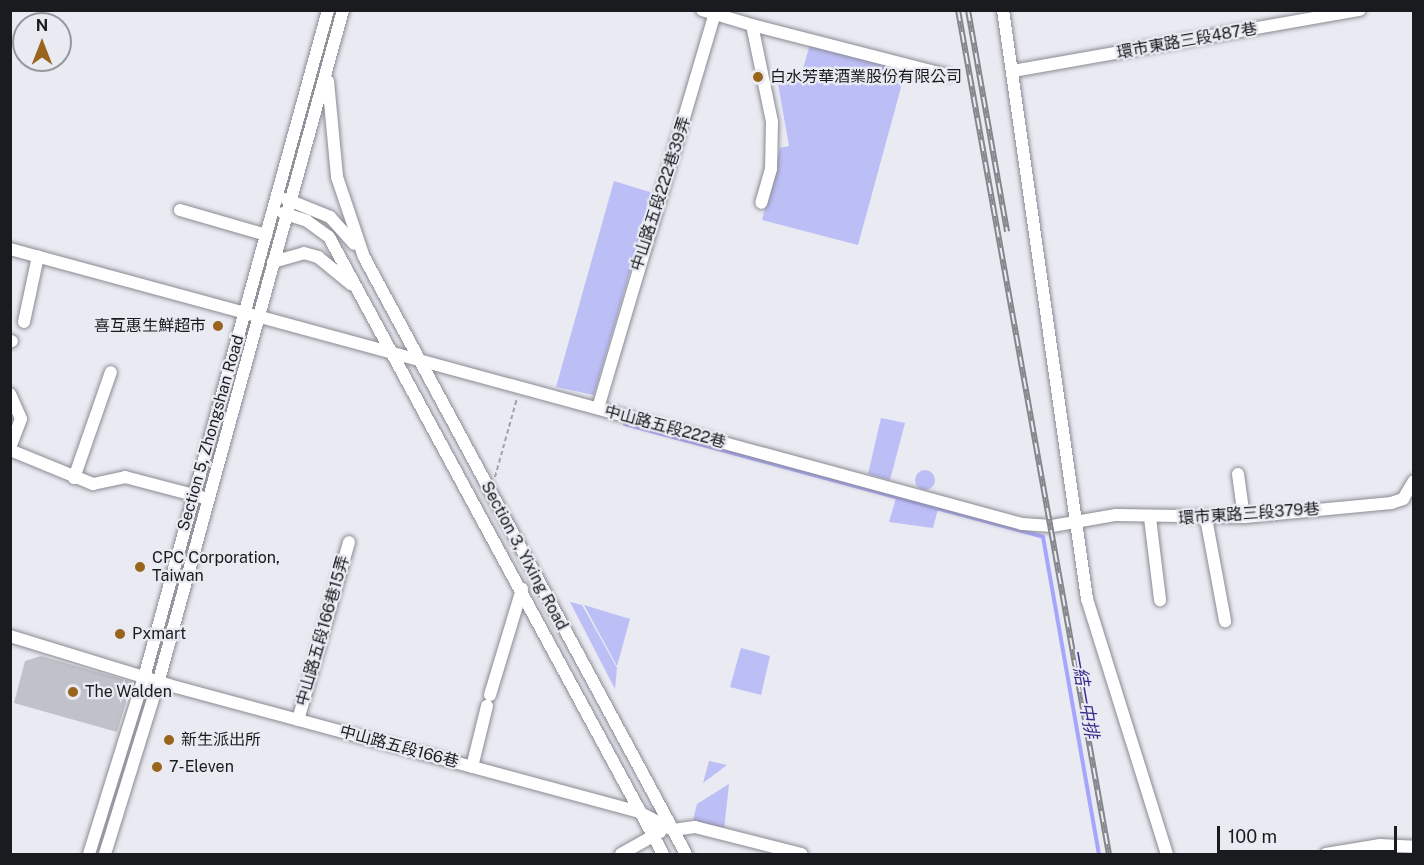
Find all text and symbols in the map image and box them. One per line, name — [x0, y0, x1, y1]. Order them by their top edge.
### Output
north arrow — [12, 12, 72, 72]
text: N — [36, 16, 48, 35]
street label: 環市東路三段487巷 — [1116, 19, 1258, 63]
place label: 白水芳華酒業股份有限公司 — [770, 67, 962, 87]
marker: 白水芳華酒業股份有限公司 — [751, 70, 765, 84]
street label: 中山路五段222巷39弄 — [627, 115, 695, 273]
place label: 喜互惠生鮮超市 — [94, 316, 206, 336]
marker: 喜互惠生鮮超市 — [211, 319, 225, 333]
street label: Section 5, Zhongshan Road — [174, 333, 248, 533]
street label: 中山路五段222巷 — [602, 402, 728, 452]
street label: Section 3, Yixing Road — [477, 478, 571, 634]
street label: 環市東路三段379巷 — [1178, 500, 1320, 528]
place label: CPC Corporation, Taiwan — [152, 548, 280, 586]
street label: 中山路五段166巷15弄 — [292, 554, 354, 708]
marker: CPC Corporation, Taiwan — [133, 560, 147, 574]
place label: Pxmart — [132, 624, 186, 644]
marker: Pxmart — [113, 627, 127, 641]
water label: 一結一中排 — [1066, 648, 1102, 740]
place label: The Walden — [85, 682, 172, 702]
marker: The Walden — [66, 685, 80, 699]
street label: 中山路五段166巷 — [337, 722, 461, 772]
place label: 新生派出所 — [181, 730, 261, 750]
marker: 新生派出所 — [162, 733, 176, 747]
place label: 7-Eleven — [169, 757, 234, 777]
marker: 7-Eleven — [150, 760, 164, 774]
scale bar — [1220, 814, 1400, 852]
text: 100 m — [1228, 826, 1277, 847]

